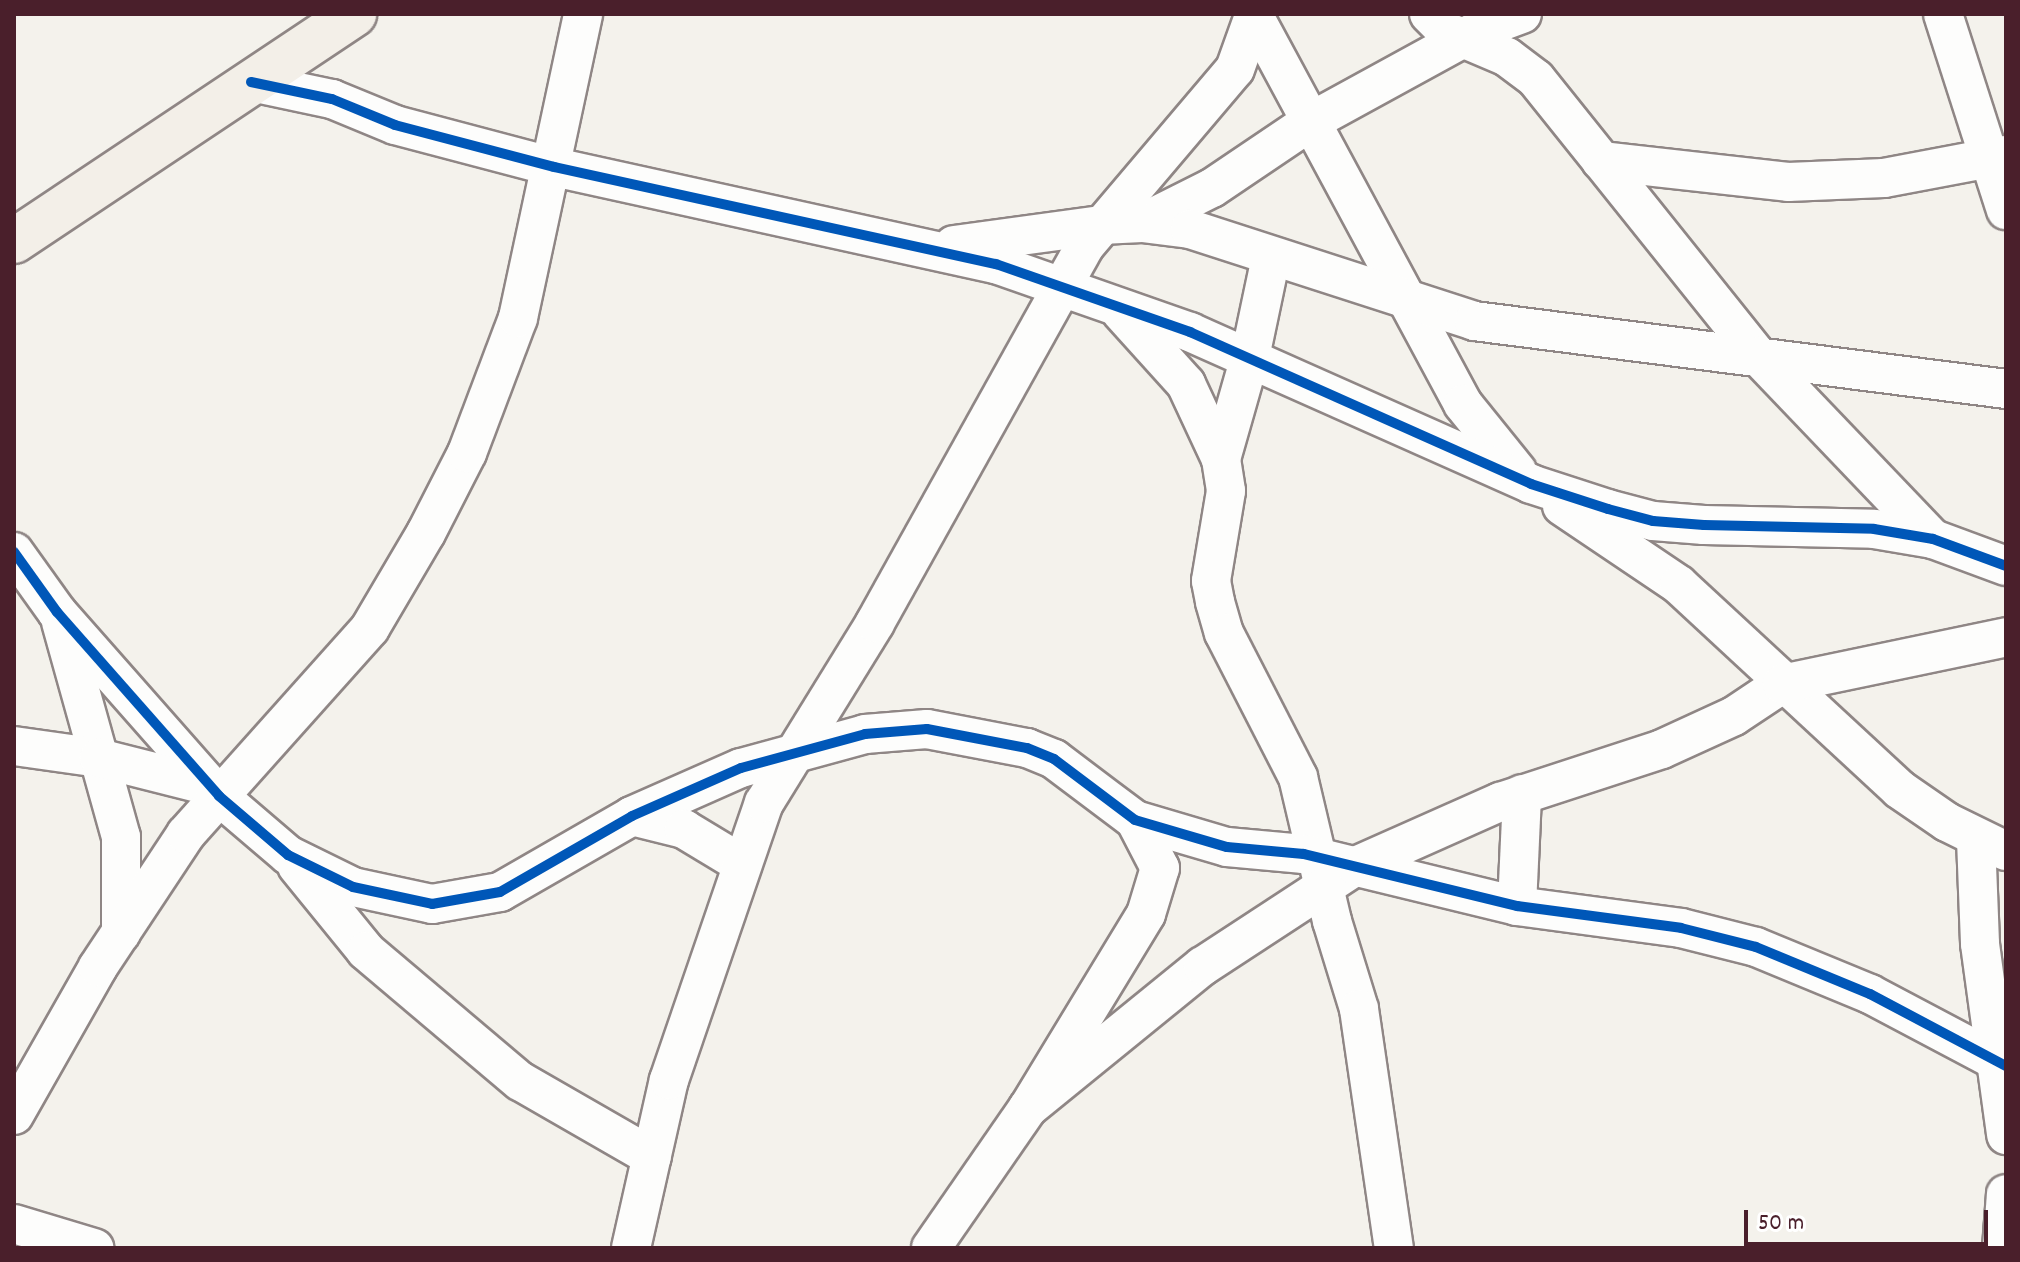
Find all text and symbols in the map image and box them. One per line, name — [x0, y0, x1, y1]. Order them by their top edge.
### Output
scale bar — [1748, 1194, 1992, 1244]
text: 50 m — [1758, 1207, 1804, 1241]

